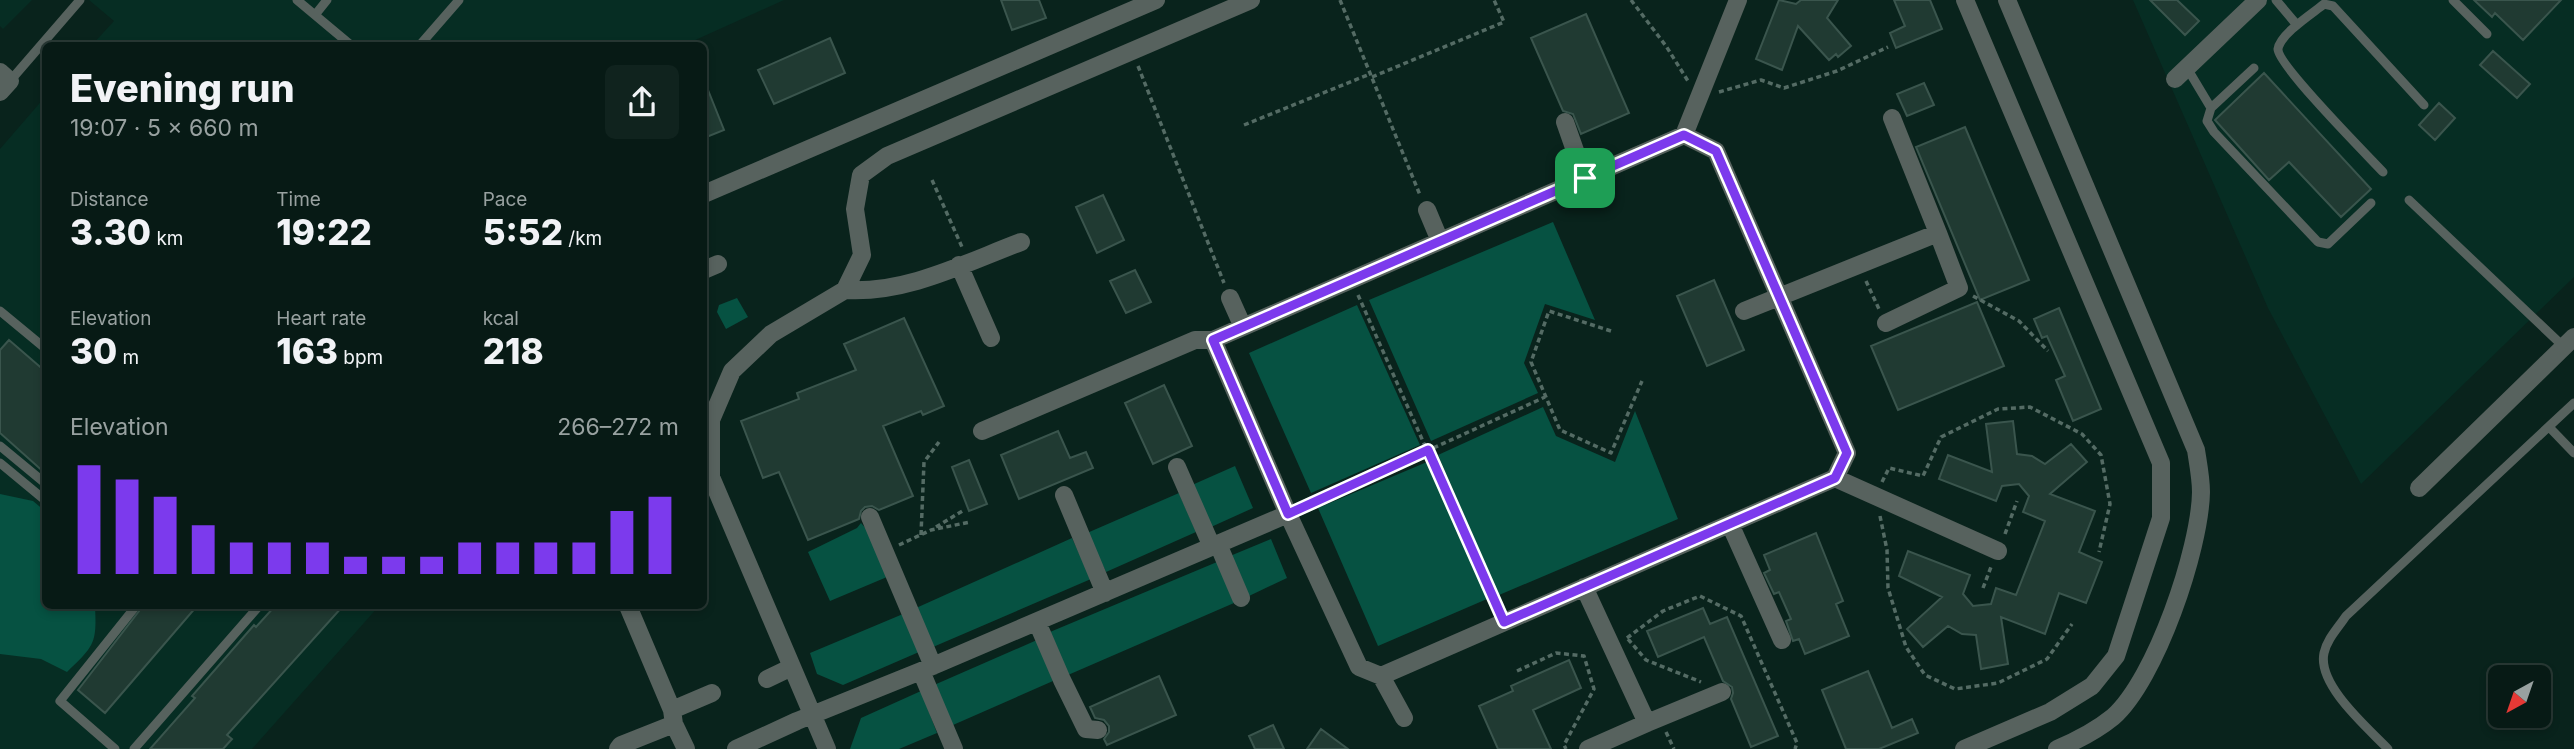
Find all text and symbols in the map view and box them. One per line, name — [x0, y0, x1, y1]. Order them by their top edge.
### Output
text: Evening run — [70, 65, 295, 111]
button: share — [605, 65, 679, 139]
text: 19:07 · 5 × 660 m — [70, 114, 259, 142]
pin — [1555, 148, 1615, 208]
icon: arrive — [1566, 159, 1604, 197]
text: Distance — [70, 188, 148, 211]
text: Time — [276, 188, 321, 211]
text: Pace — [483, 188, 527, 211]
text: 3.30 — [70, 211, 151, 253]
text: 19:22 — [276, 211, 372, 253]
text: 5:52 — [483, 211, 563, 253]
text: km — [151, 227, 184, 250]
text: /km — [563, 227, 602, 250]
text: Elevation — [70, 307, 151, 330]
text: Heart rate — [276, 307, 366, 330]
text: kcal — [483, 307, 519, 330]
text: 30 — [70, 330, 117, 372]
text: 163 — [276, 330, 338, 372]
text: 218 — [483, 330, 544, 372]
text: m — [117, 346, 139, 369]
text: bpm — [338, 346, 383, 369]
text: Elevation — [70, 413, 169, 441]
text: 266–272 m — [557, 413, 679, 441]
north arrow — [2488, 665, 2552, 728]
map controls — [2488, 665, 2551, 728]

